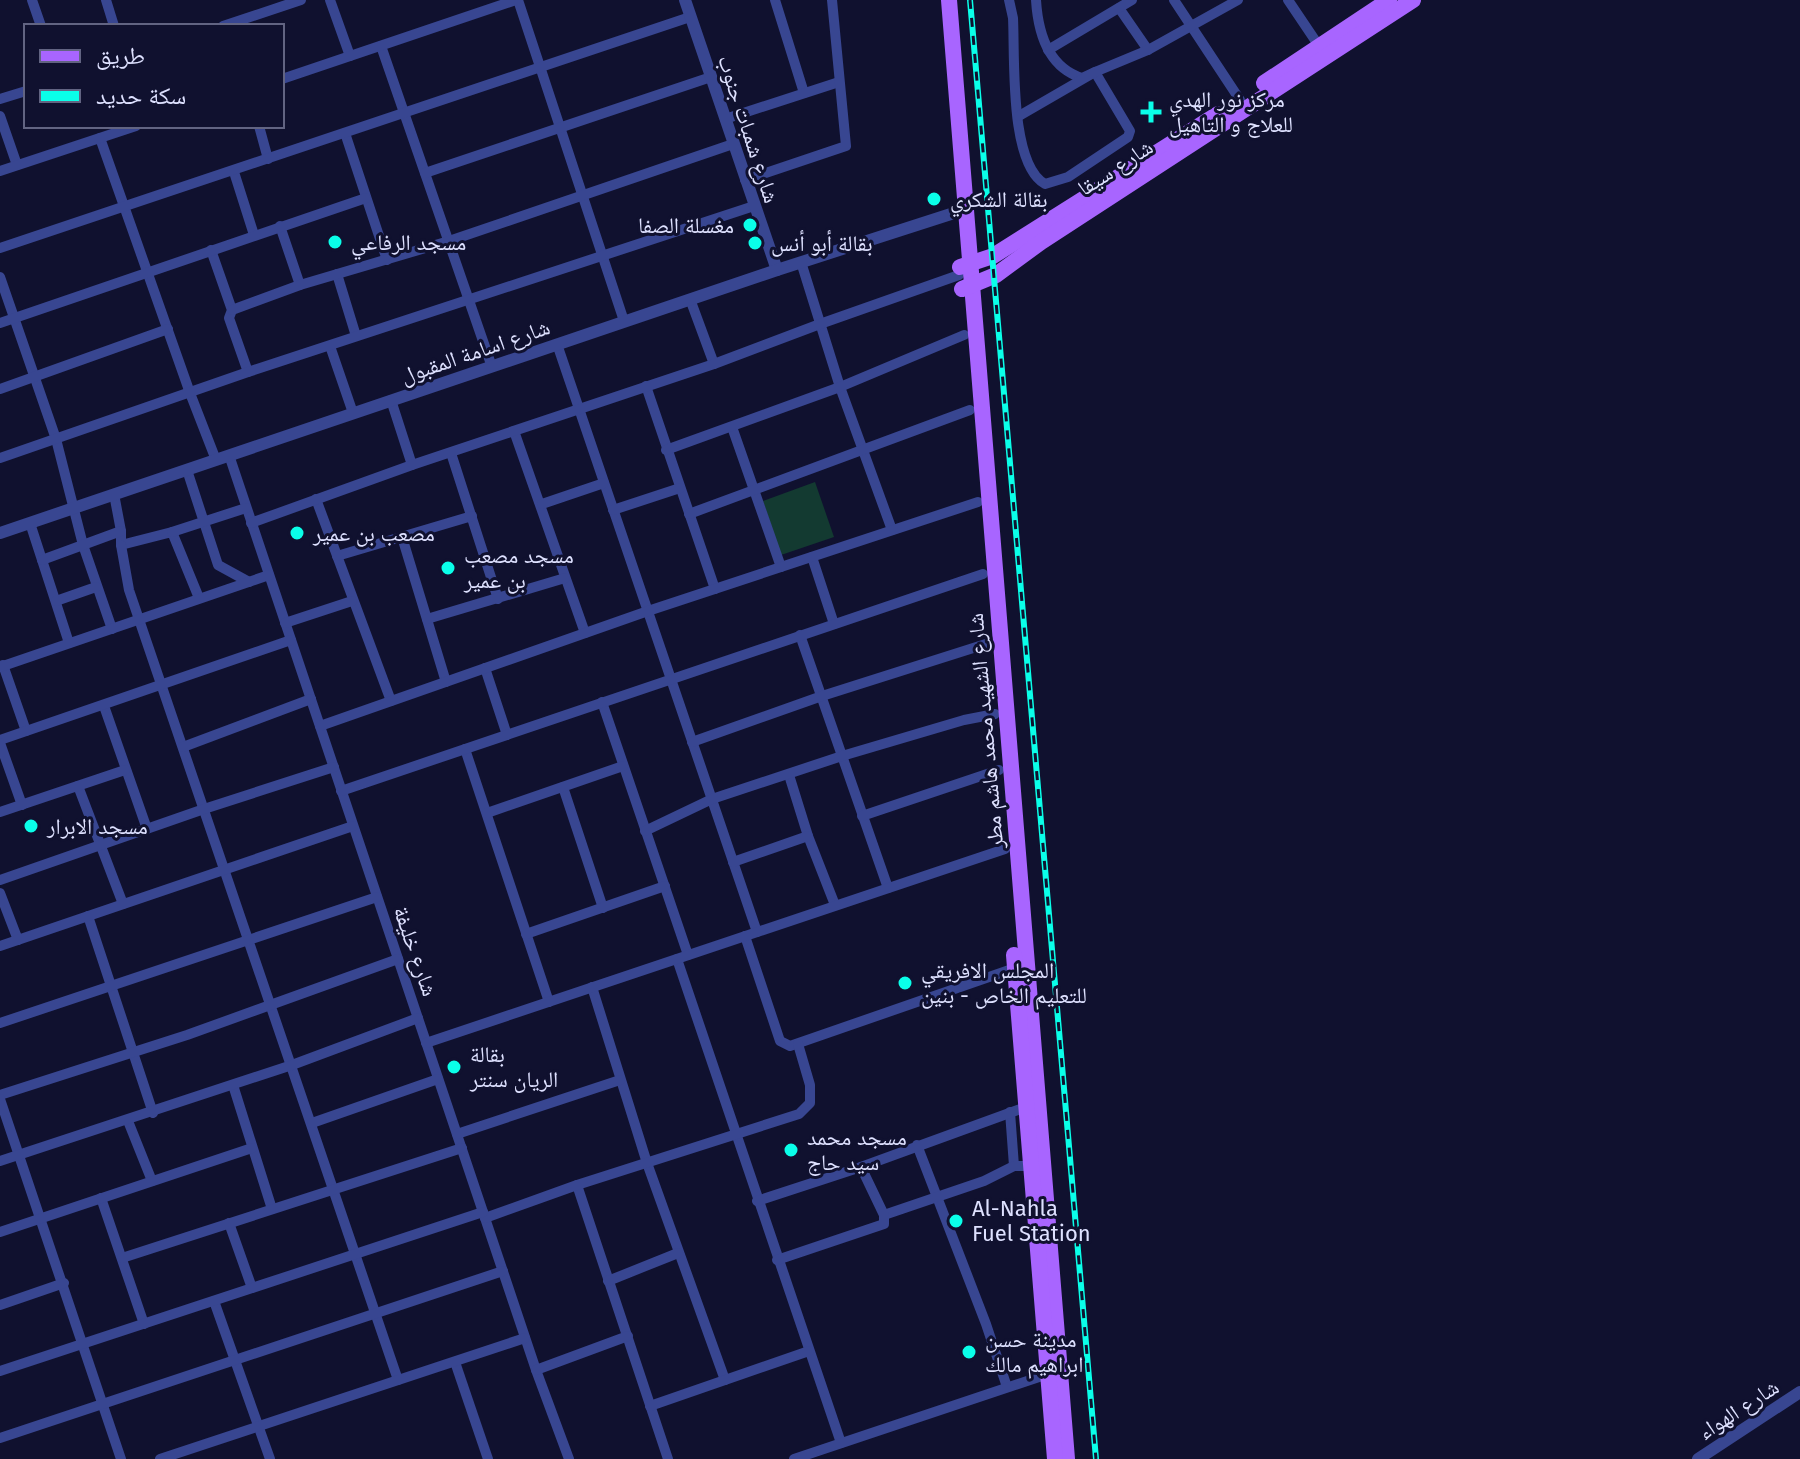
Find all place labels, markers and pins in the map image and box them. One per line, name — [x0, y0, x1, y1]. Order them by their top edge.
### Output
place label: مركز نور الهدي للعلاج و التاهيل — [1169, 86, 1293, 138]
marker: مركز نور الهدي للعلاج و التاهيل — [1140, 101, 1162, 123]
place label: بقالة الشكري — [950, 186, 1048, 217]
marker: بقالة الشكري — [925, 190, 943, 208]
place label: مغسلة الصفا — [638, 212, 734, 239]
marker: مغسلة الصفا — [741, 216, 759, 234]
place label: مسجد الرفاعي — [351, 229, 466, 260]
place label: بقالة أبو أنس — [771, 230, 873, 257]
marker: مسجد الرفاعي — [326, 233, 344, 251]
marker: بقالة أبو أنس — [746, 234, 764, 252]
place label: مصعب بن عمير — [312, 520, 435, 547]
marker: مصعب بن عمير — [288, 524, 306, 542]
place label: مسجد مصعب بن عمير — [463, 542, 574, 594]
marker: مسجد مصعب بن عمير — [439, 559, 457, 577]
place label: مسجد الابرار — [46, 813, 148, 840]
marker: مسجد الابرار — [22, 817, 40, 835]
place label: المجلس الافريقي للتعليم الخاص - بنين — [921, 957, 1087, 1010]
marker: المجلس الافريقي للتعليم الخاص - بنين — [896, 974, 914, 992]
place label: بقالة الريان سنتر — [469, 1041, 558, 1093]
marker: بقالة الريان سنتر — [445, 1058, 463, 1076]
place label: مسجد محمد سيد حاج — [807, 1124, 907, 1176]
marker: مسجد محمد سيد حاج — [782, 1141, 800, 1159]
place label: Al-Nahla Fuel Station — [972, 1195, 1091, 1247]
marker: Al-Nahla Fuel Station — [947, 1212, 965, 1230]
place label: مدينة حسن ابراهيم مالك — [985, 1326, 1083, 1379]
marker: مدينة حسن ابراهيم مالك — [960, 1343, 978, 1361]

